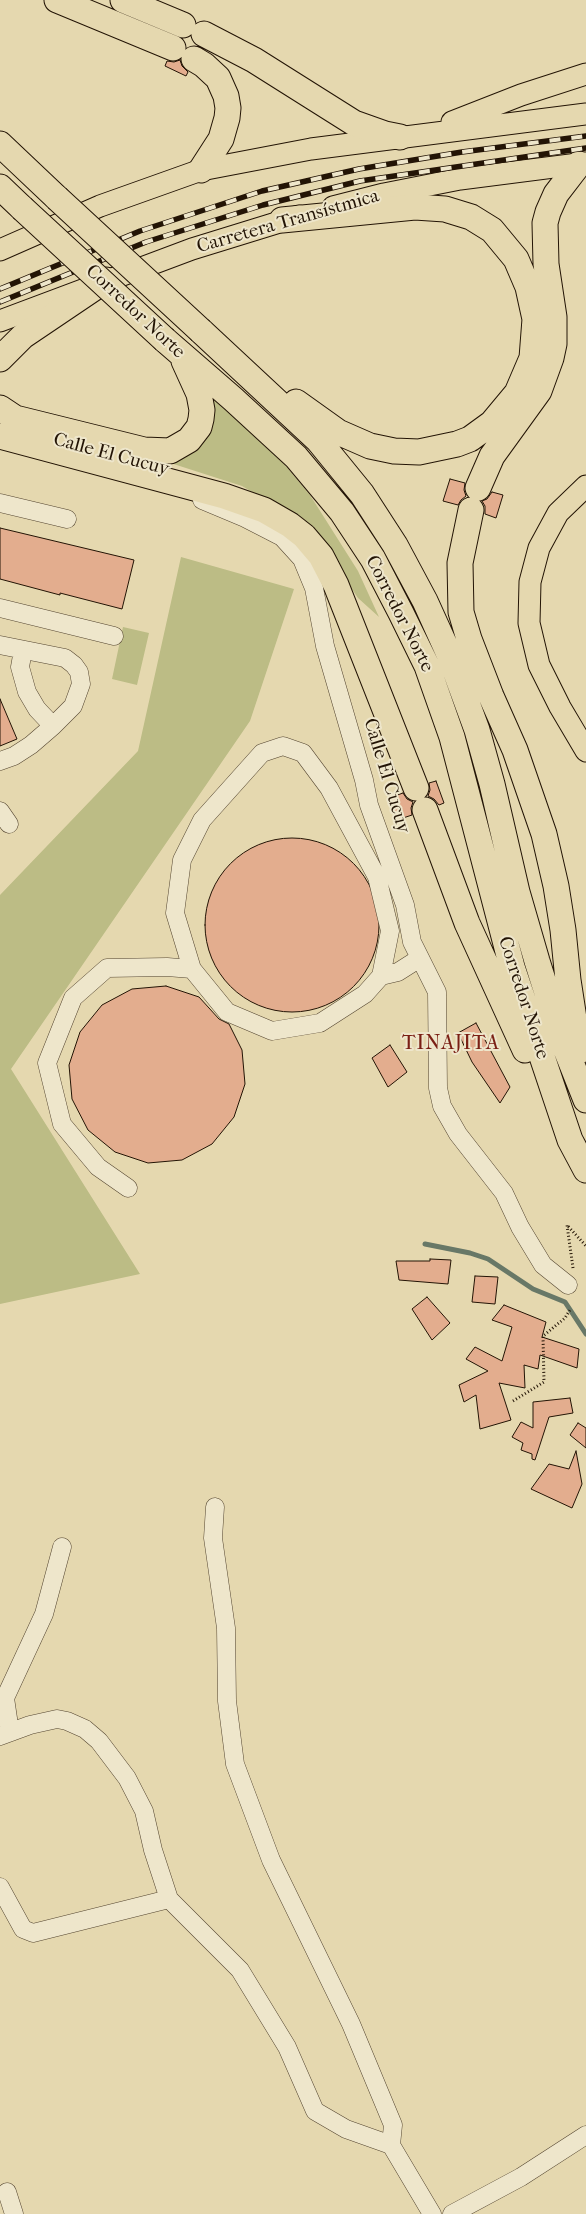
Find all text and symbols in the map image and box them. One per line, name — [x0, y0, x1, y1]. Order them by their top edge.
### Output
street label: Carretera Transístmica — [194, 185, 382, 259]
street label: Corredor Norte — [81, 260, 189, 364]
street label: Calle El Cucuy — [51, 429, 171, 481]
street label: Corredor Norte — [360, 552, 438, 676]
street label: Calle El Cucuy — [358, 716, 414, 836]
street label: Corredor Norte — [492, 934, 554, 1062]
district label: TINAJITA — [401, 1032, 501, 1056]

